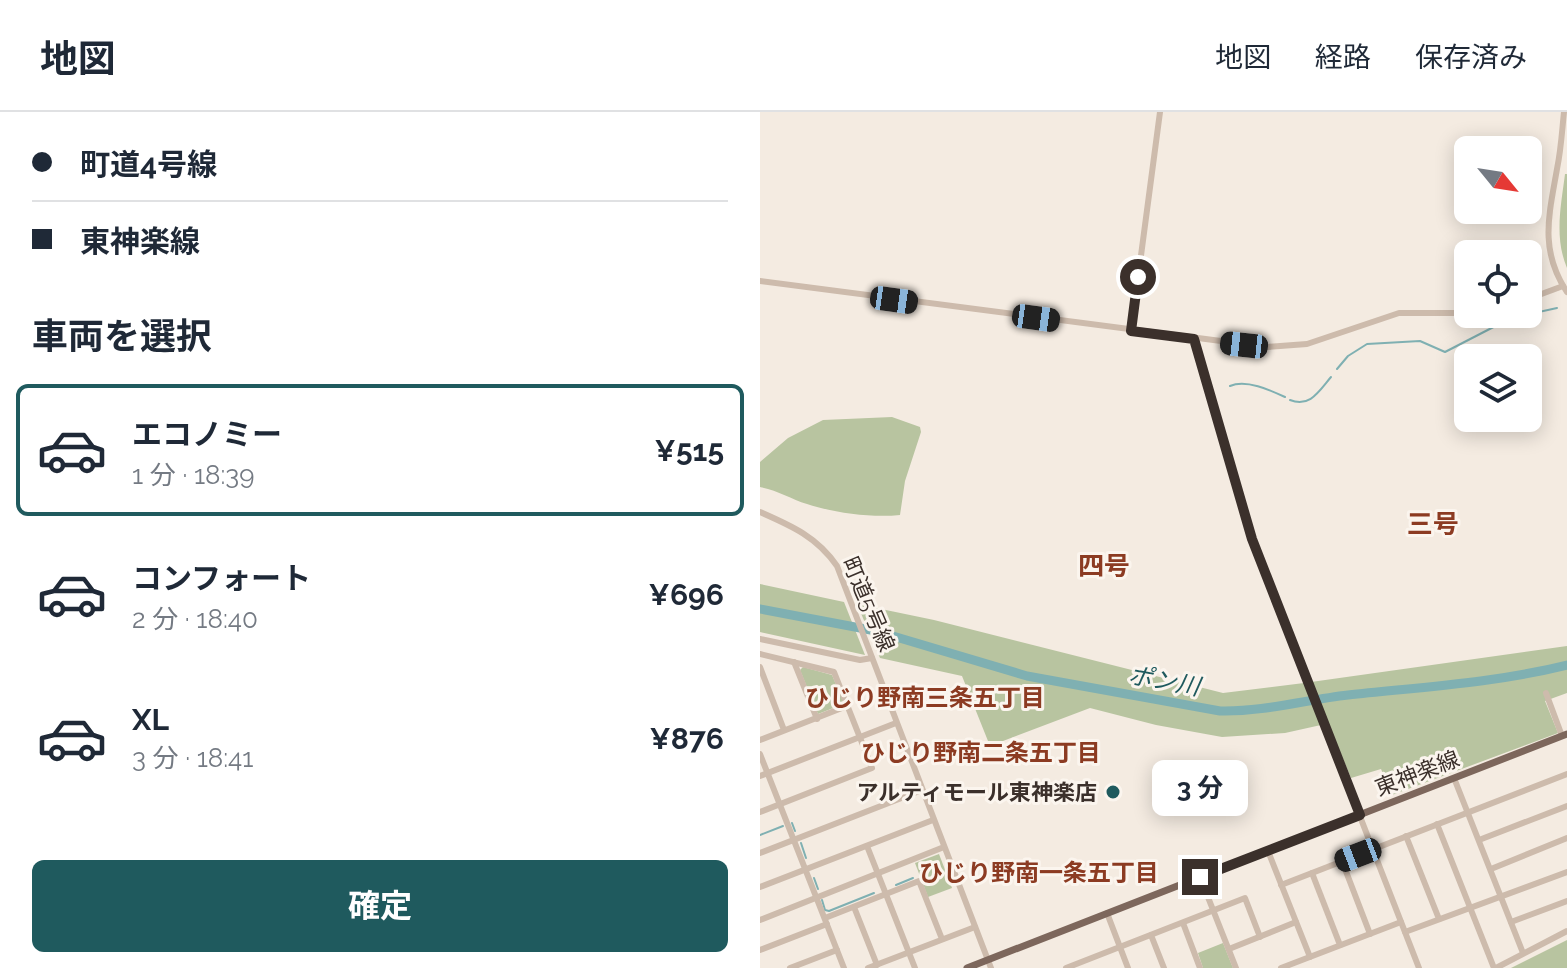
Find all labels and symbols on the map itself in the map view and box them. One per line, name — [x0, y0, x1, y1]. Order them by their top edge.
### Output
north arrow — [1454, 136, 1542, 224]
route start — [1120, 259, 1156, 295]
car — [869, 285, 919, 315]
car — [1011, 303, 1061, 333]
car — [1219, 331, 1269, 359]
district label: 三号 — [1407, 509, 1459, 539]
district label: 四号 — [1078, 551, 1130, 581]
street label: 町道5号線 — [837, 553, 901, 655]
water label: ポン川 — [1126, 660, 1205, 702]
district label: ひじり野南三条五丁目 — [805, 683, 1045, 712]
district label: ひじり野南二条五丁目 — [861, 738, 1101, 767]
street label: 東神楽線 — [1371, 745, 1463, 801]
callout: 3 分 — [1152, 761, 1248, 817]
place label: アルティモール東神楽店 — [857, 779, 1097, 805]
marker: アルティモール東神楽店 — [1104, 783, 1122, 801]
car — [1331, 835, 1385, 875]
district label: ひじり野南一条五丁目 — [919, 858, 1159, 887]
route end — [1182, 859, 1218, 895]

